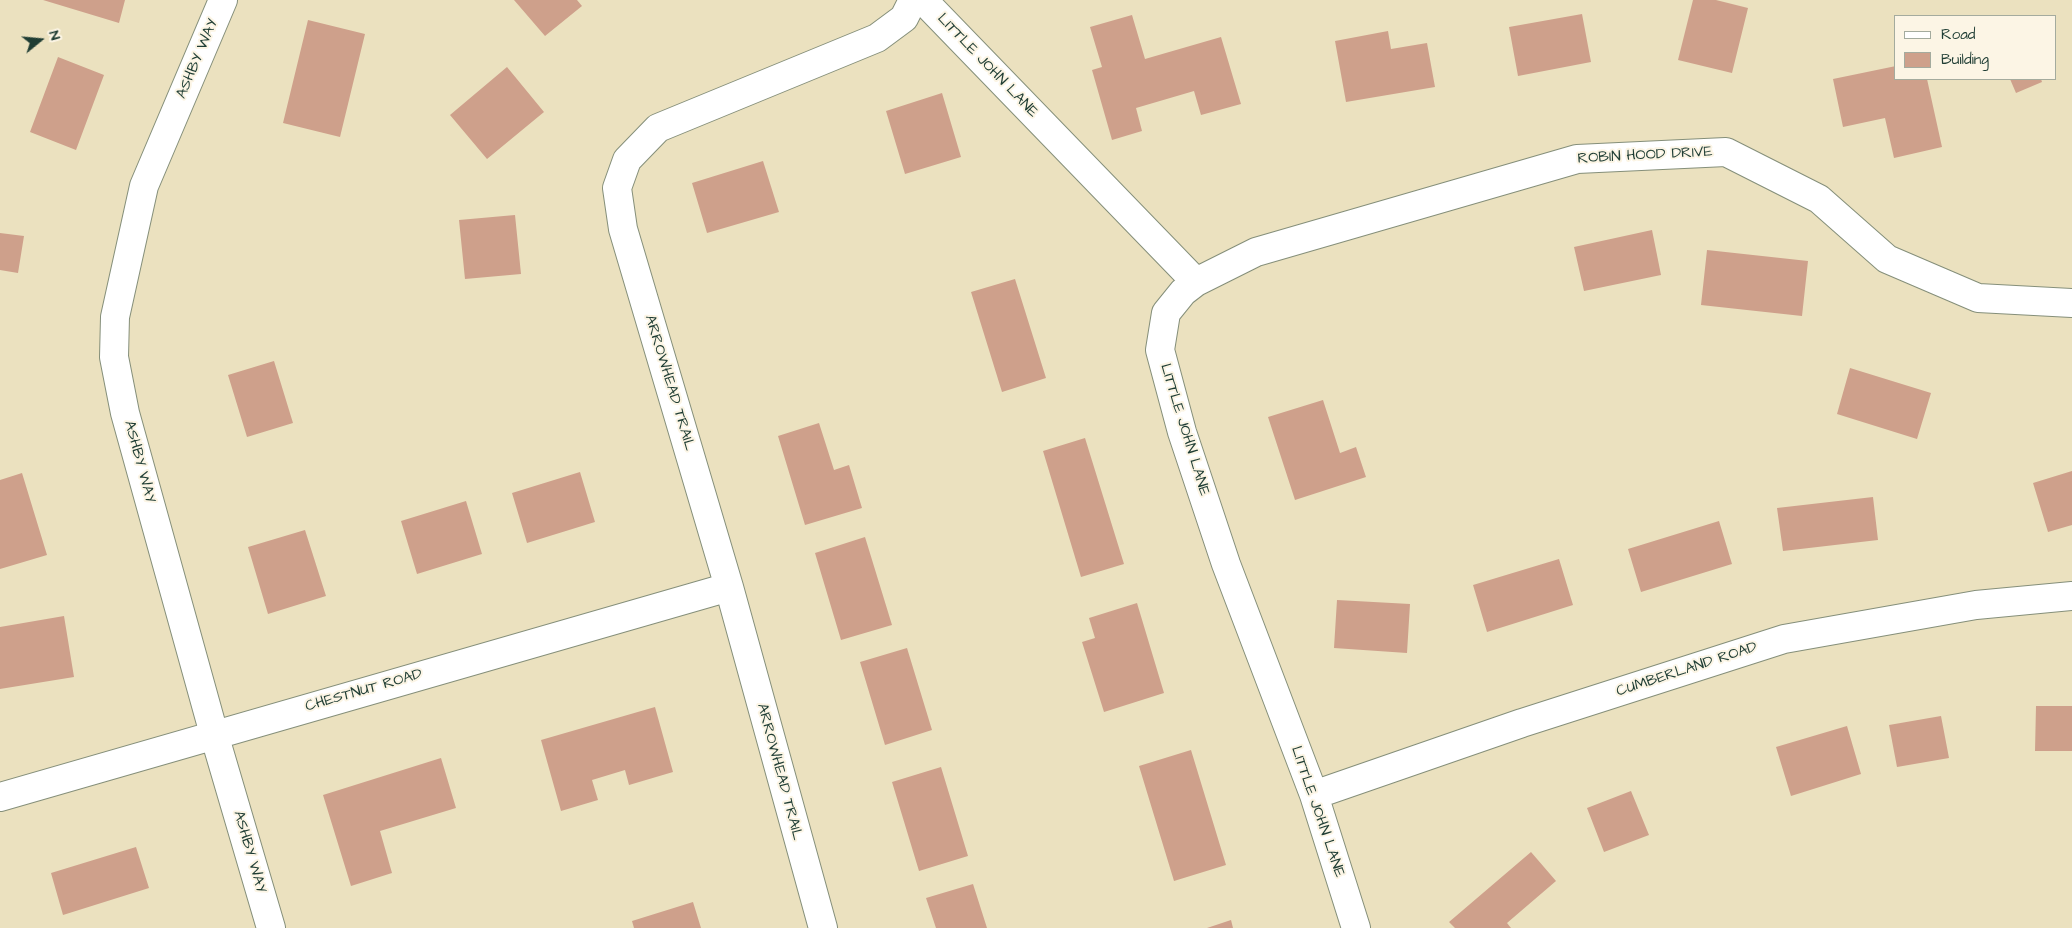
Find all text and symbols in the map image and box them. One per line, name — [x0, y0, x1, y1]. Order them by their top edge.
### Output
street label: LITTLE JOHN LANE — [933, 10, 1041, 122]
north arrow — [15, 15, 65, 65]
legend — [1894, 15, 2057, 80]
street label: ASHBY WAY — [173, 16, 223, 102]
text: Road — [1941, 24, 1975, 45]
text: N — [43, 28, 65, 43]
text: Building — [1941, 49, 1989, 70]
street label: ROBIN HOOD DRIVE — [1577, 143, 1713, 169]
street label: ARROWHEAD TRAIL — [640, 313, 698, 453]
street label: LITTLE JOHN LANE — [1155, 362, 1213, 498]
street label: ASHBY WAY — [119, 419, 159, 505]
street label: CUMBERLAND ROAD — [1614, 639, 1760, 701]
street label: CHESTNUT ROAD — [303, 666, 425, 716]
street label: ARROWHEAD TRAIL — [752, 702, 806, 842]
street label: LITTLE JOHN LANE — [1286, 744, 1348, 880]
street label: ASHBY WAY — [229, 809, 269, 895]

